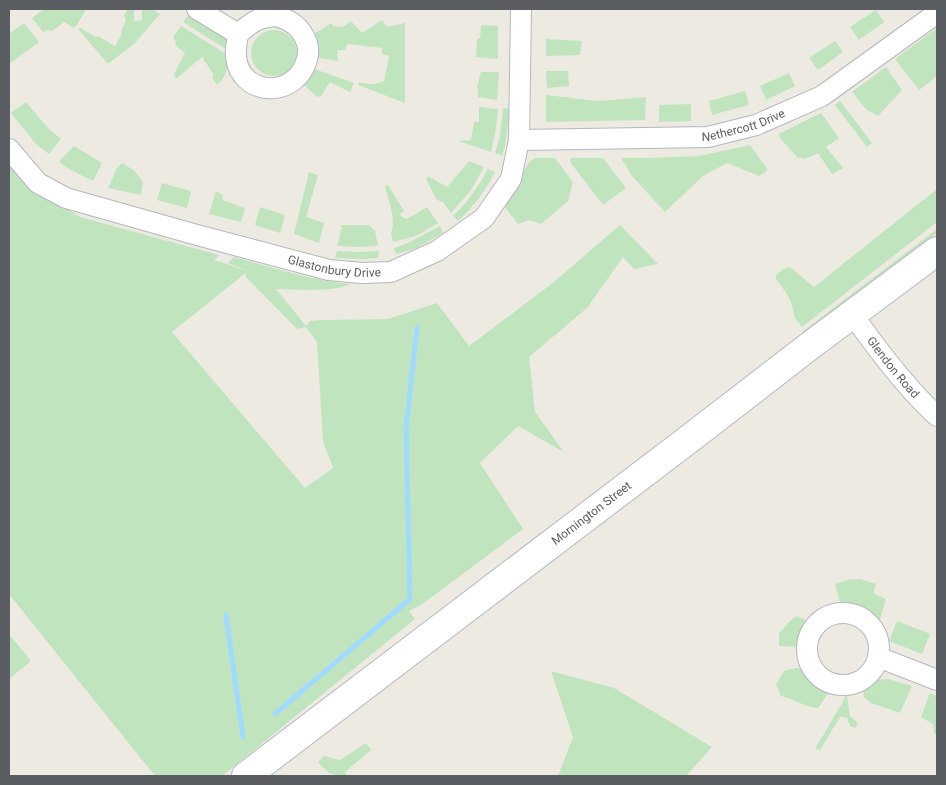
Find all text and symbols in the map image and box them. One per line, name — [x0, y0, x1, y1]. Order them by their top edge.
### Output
street label: Nethercott Drive — [701, 106, 787, 144]
street label: Glastonbury Drive — [286, 252, 381, 280]
street label: Glendon Road — [864, 334, 922, 401]
street label: Mornington Street — [549, 478, 634, 548]

